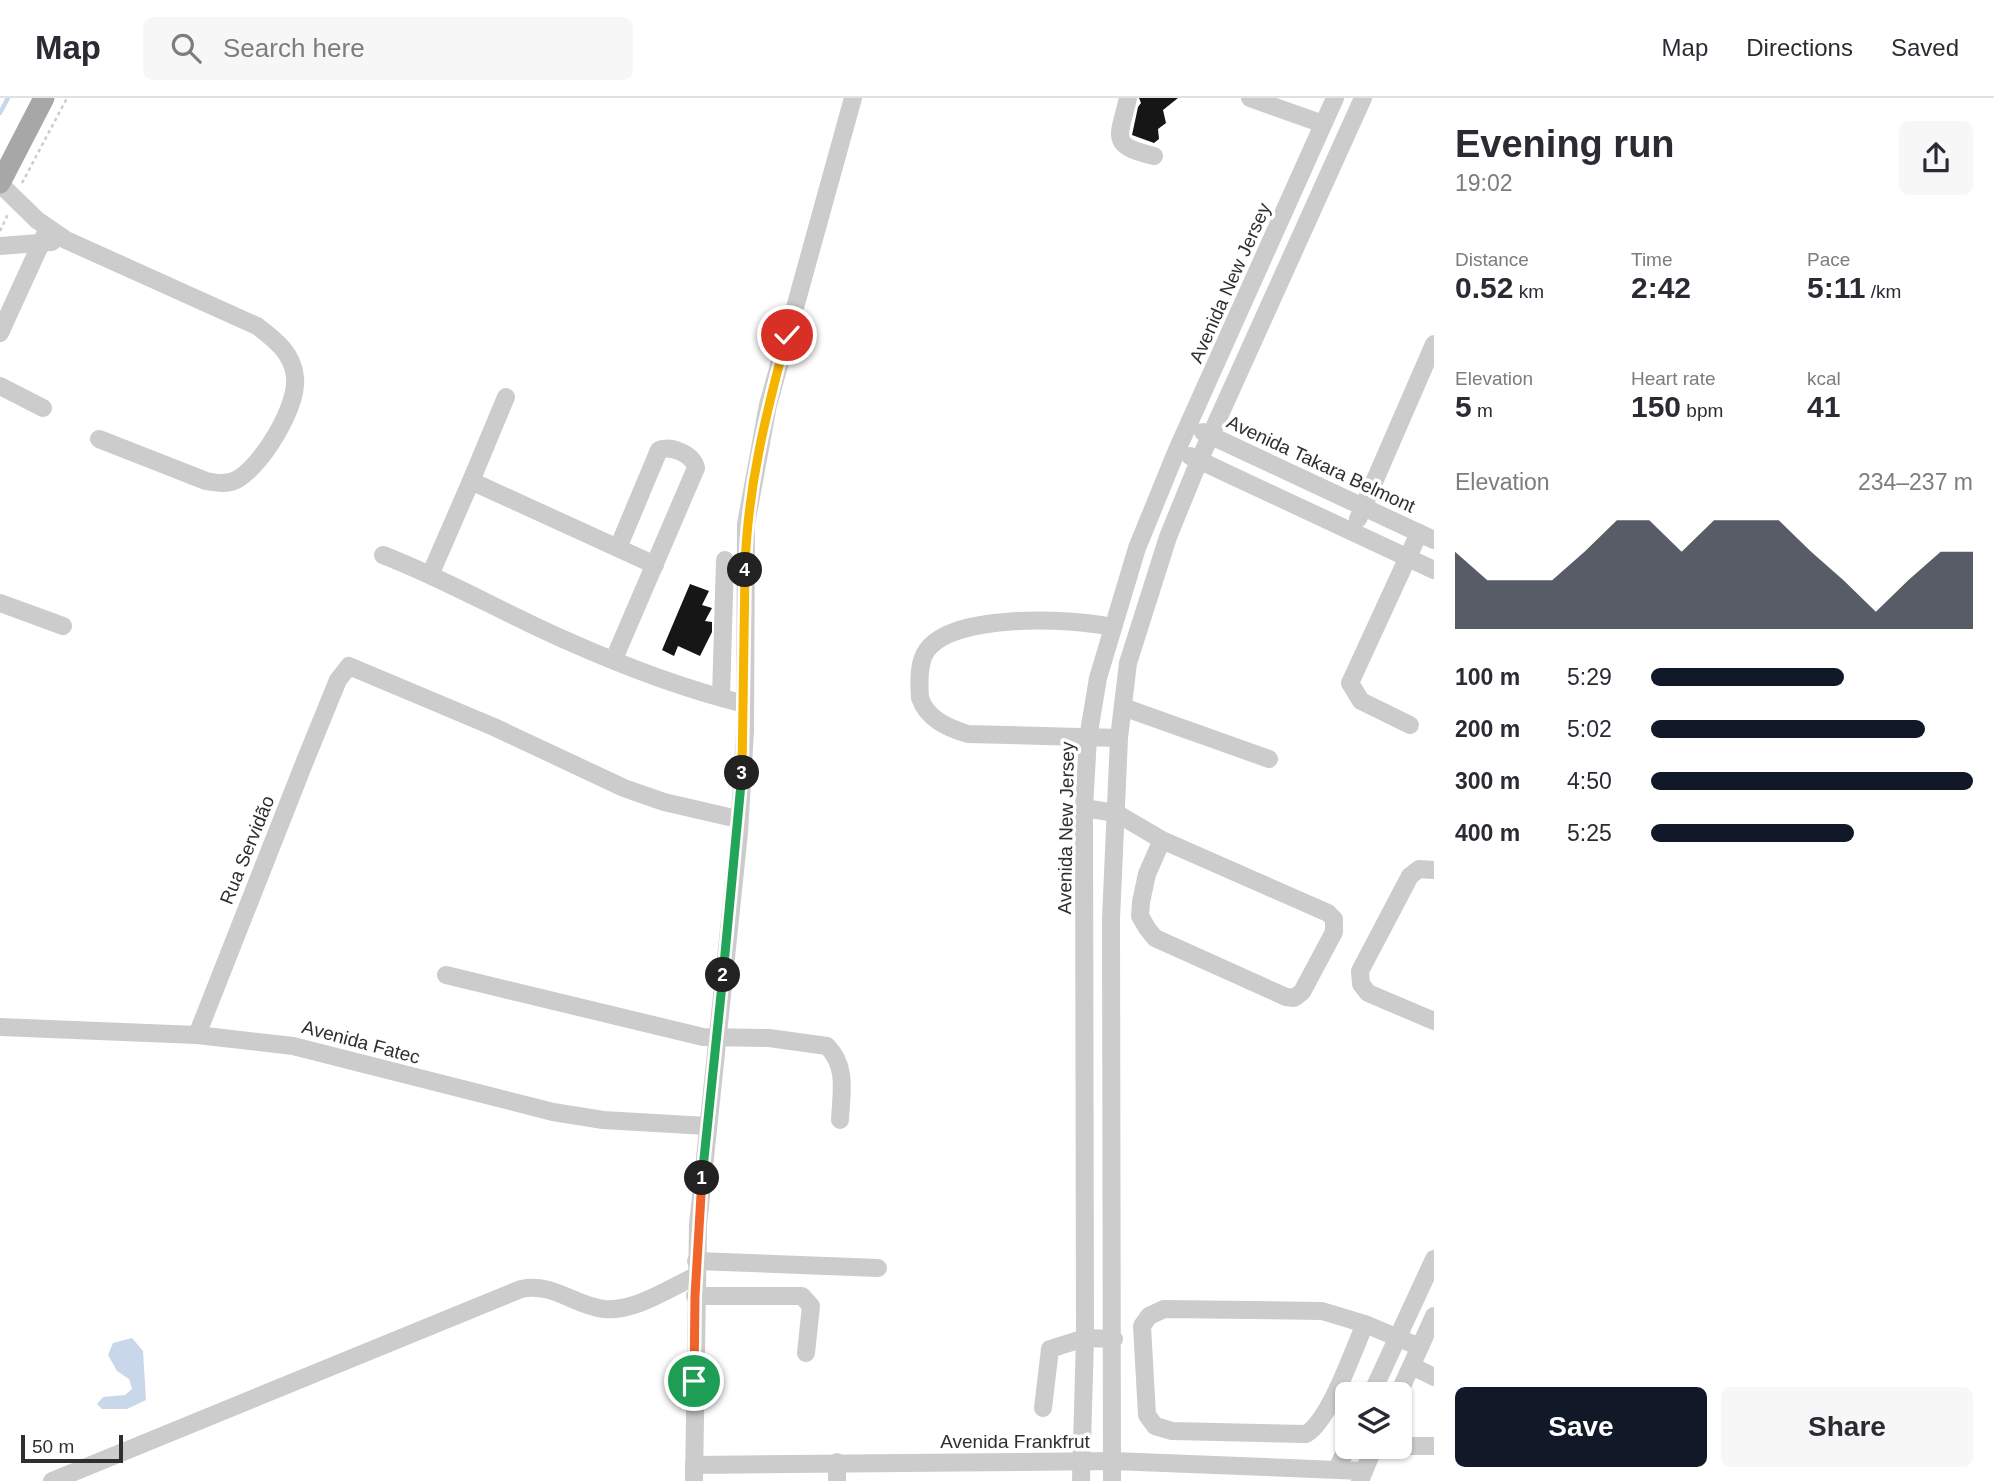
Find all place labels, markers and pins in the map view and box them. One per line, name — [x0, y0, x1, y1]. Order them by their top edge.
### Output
pin — [757, 305, 817, 365]
pin: 4 — [728, 552, 762, 588]
pin: 3 — [724, 756, 760, 790]
pin: 2 — [706, 958, 740, 992]
pin: 1 — [684, 1160, 720, 1196]
pin — [664, 1351, 724, 1411]

